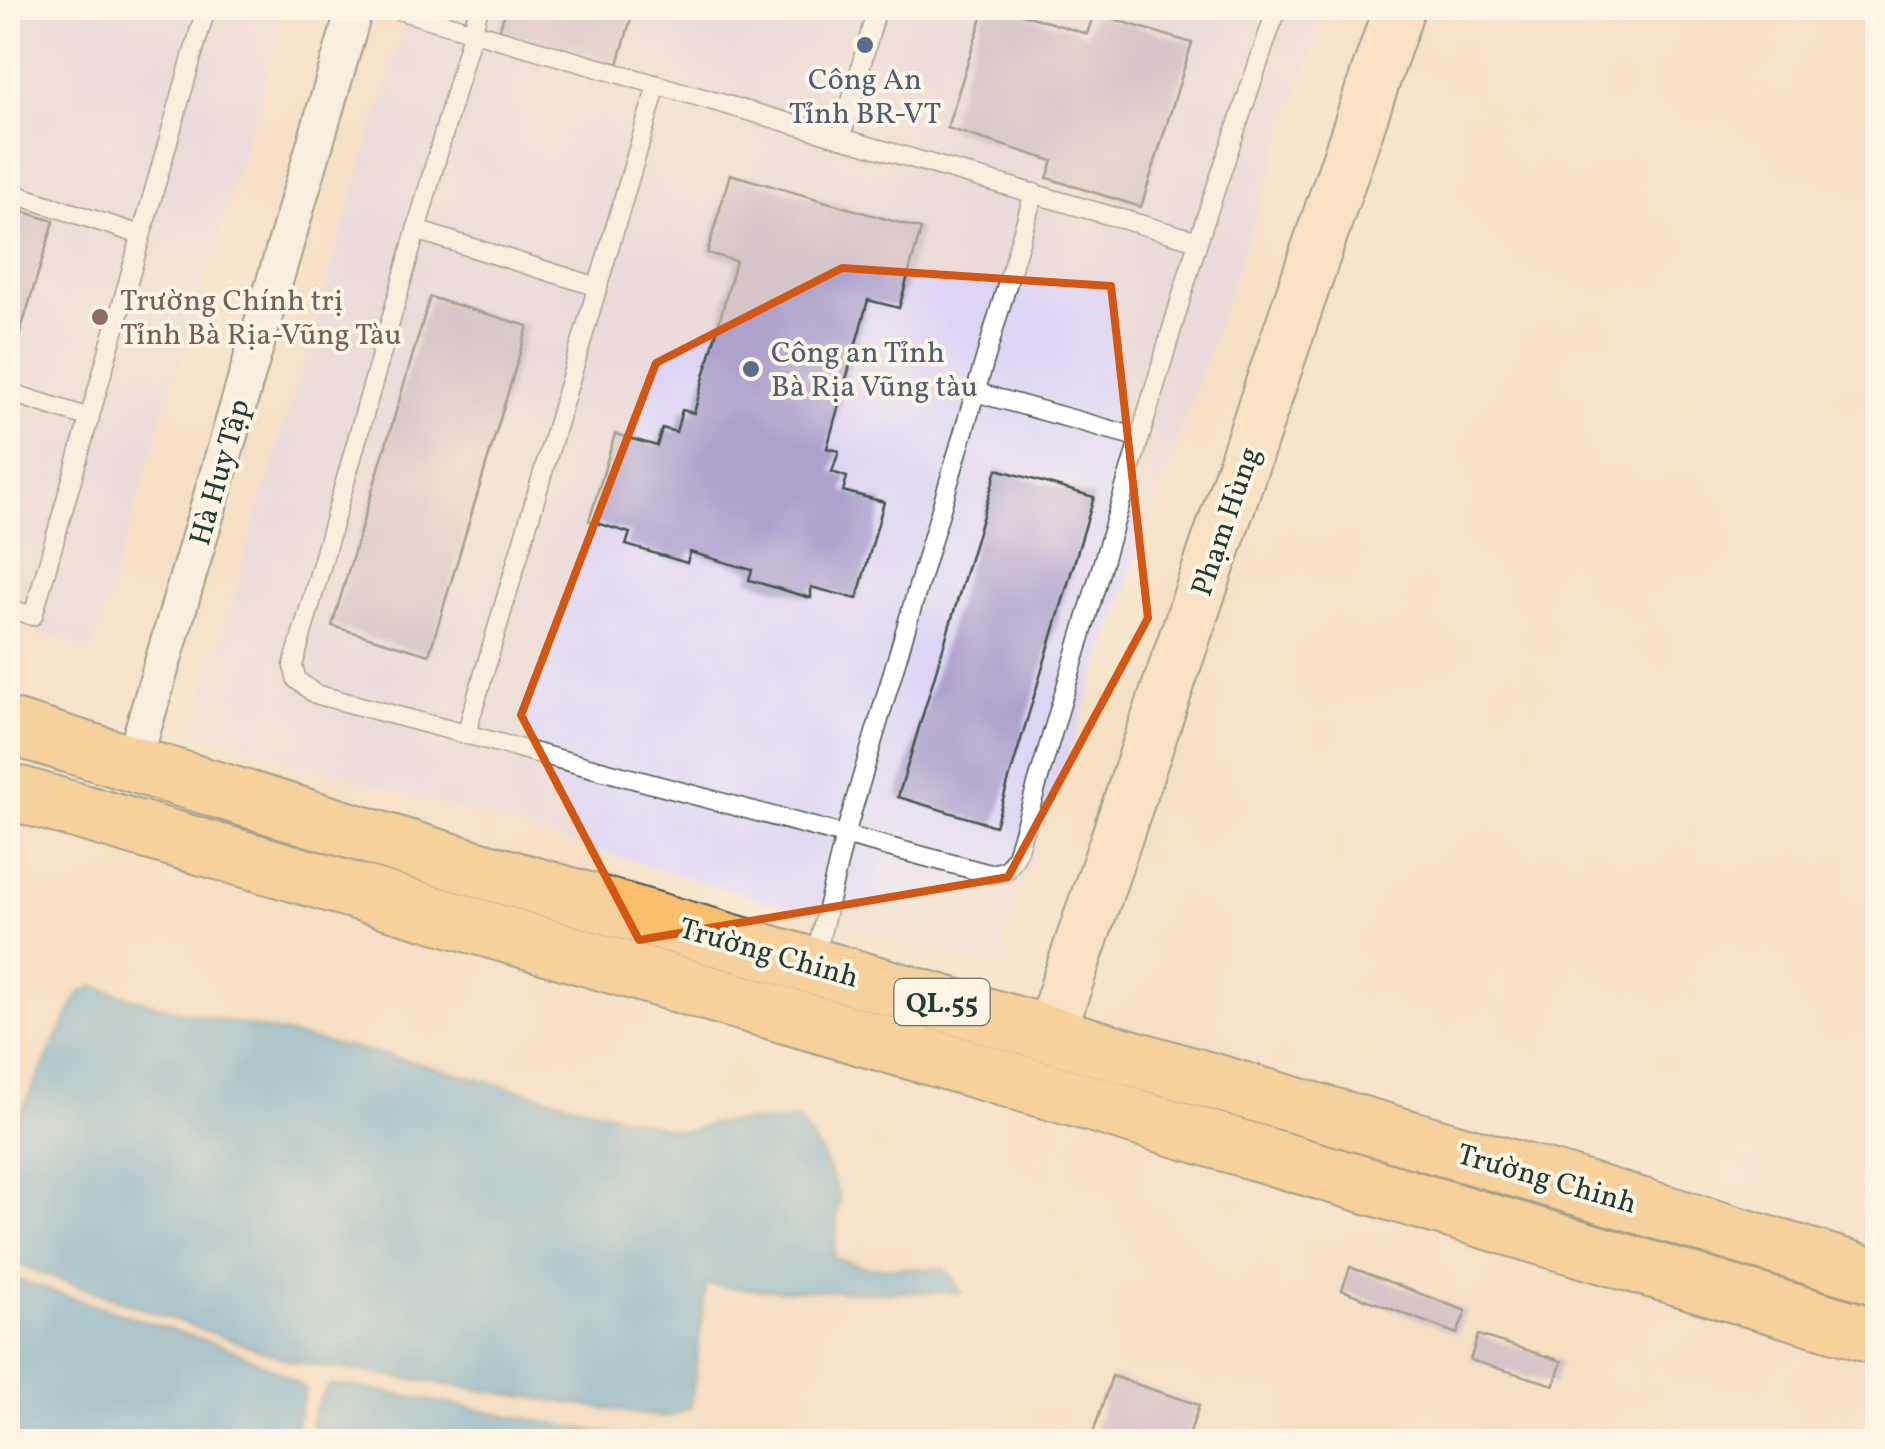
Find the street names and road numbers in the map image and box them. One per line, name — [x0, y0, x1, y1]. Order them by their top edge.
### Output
street label: Hà Huy Tập — [180, 394, 262, 551]
street label: Phạm Hùng — [1182, 441, 1272, 602]
street label: Trường Chinh — [674, 908, 863, 1000]
road number: QL.55 — [894, 979, 990, 1025]
street label: Trường Chinh — [1452, 1134, 1641, 1226]

